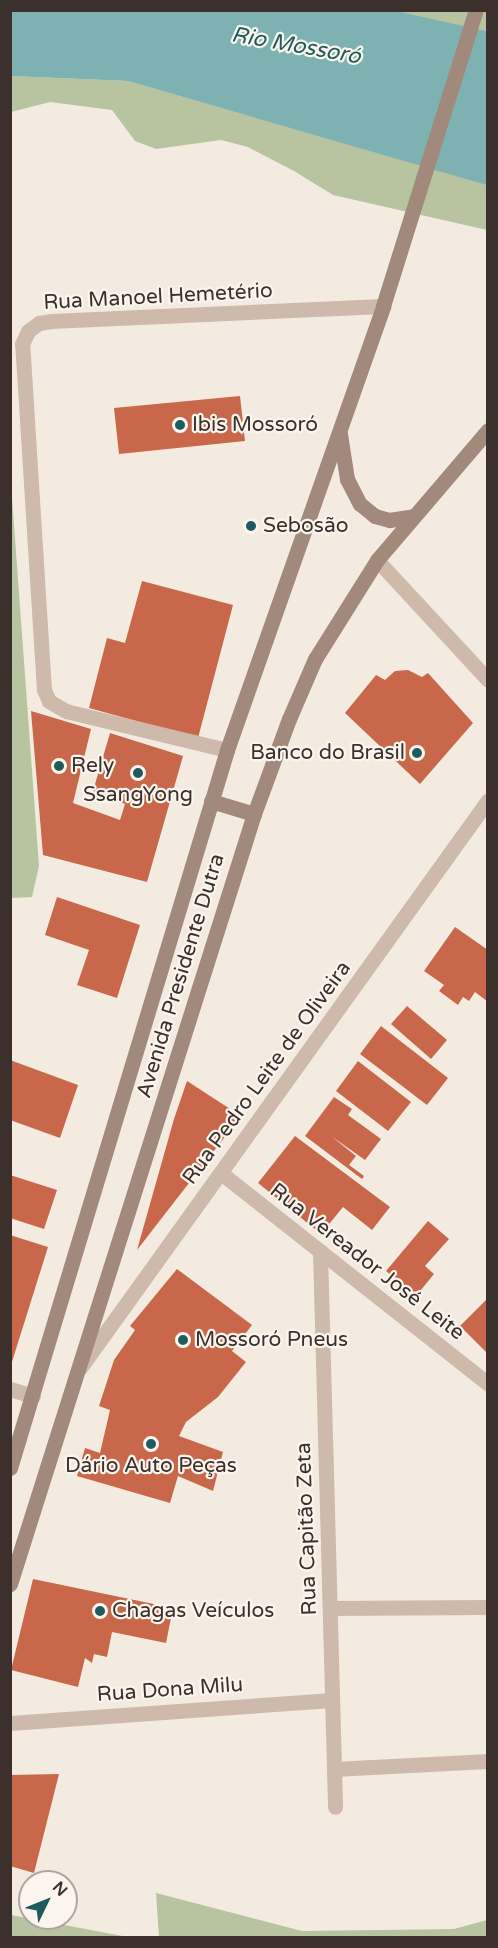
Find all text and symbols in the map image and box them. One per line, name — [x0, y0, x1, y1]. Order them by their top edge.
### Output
water label: Rio Mossoró — [229, 22, 363, 70]
street label: Rua Manoel Hemetério — [43, 278, 273, 316]
place label: Ibis Mossoró — [192, 412, 318, 438]
marker: Ibis Mossoró — [173, 418, 187, 432]
place label: Sebosão — [263, 513, 348, 539]
marker: Sebosão — [244, 519, 258, 533]
place label: Banco do Brasil — [250, 740, 405, 766]
marker: Banco do Brasil — [410, 746, 424, 760]
place label: Rely — [71, 753, 114, 779]
marker: Rely — [52, 759, 66, 773]
marker: SsangYong — [131, 766, 145, 780]
place label: SsangYong — [83, 782, 193, 808]
street label: Avenida Presidente Dutra — [132, 851, 230, 1101]
street label: Rua Pedro Leite de Oliveira — [177, 956, 357, 1190]
street label: Rua Vereador José Leite — [265, 1178, 469, 1346]
place label: Mossoró Pneus — [195, 1327, 348, 1353]
marker: Mossoró Pneus — [176, 1333, 190, 1347]
marker: Dário Auto Peças — [144, 1437, 158, 1451]
street label: Rua Capitão Zeta — [291, 1442, 323, 1616]
place label: Dário Auto Peças — [65, 1453, 237, 1479]
place label: Chagas Veículos — [112, 1598, 274, 1624]
marker: Chagas Veículos — [93, 1604, 107, 1618]
street label: Rua Dona Milu — [96, 1672, 244, 1708]
north arrow — [18, 1870, 78, 1930]
text: N — [48, 1878, 71, 1901]

